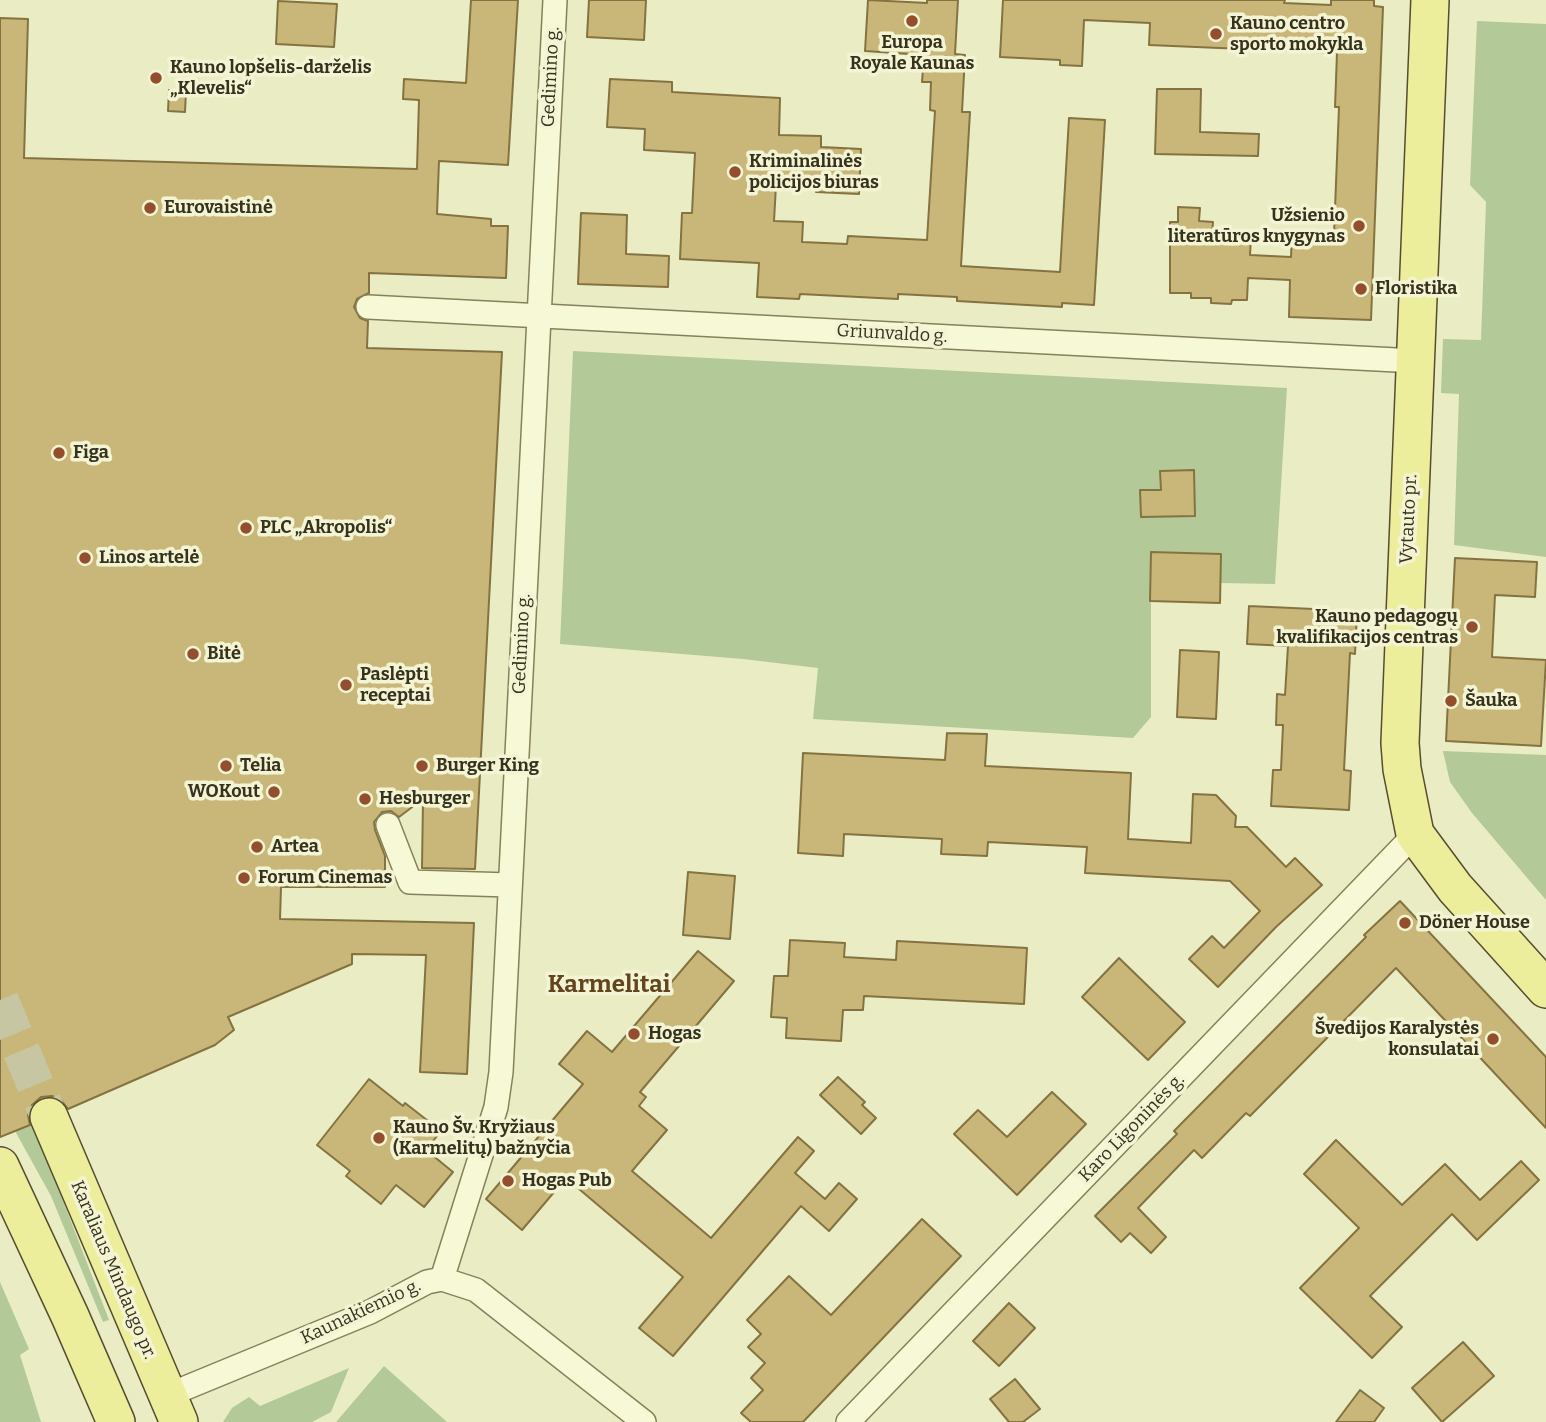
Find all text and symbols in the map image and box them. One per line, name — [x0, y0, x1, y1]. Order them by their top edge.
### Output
marker: Europa Royale Kaunas — [904, 13, 920, 29]
place label: Kauno centro sporto mokykla — [1230, 13, 1363, 56]
street label: Gedimino g. — [538, 26, 564, 128]
marker: Kauno centro sporto mokykla — [1208, 26, 1224, 42]
place label: Europa Royale Kaunas — [850, 32, 974, 74]
place label: Kauno lopšelis-darželis „Klevelis“ — [170, 57, 372, 100]
marker: Kauno lopšelis-darželis „Klevelis“ — [148, 70, 164, 86]
place label: Kriminalinės policijos biuras — [749, 151, 879, 194]
marker: Kriminalinės policijos biuras — [727, 164, 743, 180]
place label: Eurovaistinė — [164, 197, 273, 219]
marker: Eurovaistinė — [142, 200, 158, 216]
place label: Užsienio literatūros knygynas — [1168, 205, 1345, 248]
marker: Užsienio literatūros knygynas — [1351, 218, 1367, 234]
place label: Floristika — [1375, 278, 1457, 300]
marker: Floristika — [1353, 281, 1369, 297]
street label: Griunvaldo g. — [836, 320, 948, 348]
place label: Figa — [73, 442, 109, 464]
marker: Figa — [51, 445, 67, 461]
street label: Vytauto pr. — [1396, 474, 1422, 564]
place label: PLC „Akropolis“ — [260, 517, 392, 539]
marker: PLC „Akropolis“ — [238, 520, 254, 536]
place label: Linos artelė — [99, 547, 199, 569]
marker: Linos artelė — [77, 550, 93, 566]
street label: Gedimino g. — [509, 593, 535, 695]
place label: Kauno pedagogų kvalifikacijos centras — [1277, 606, 1458, 648]
marker: Kauno pedagogų kvalifikacijos centras — [1464, 619, 1480, 635]
place label: Bitė — [207, 643, 241, 665]
marker: Bitė — [185, 646, 201, 662]
place label: Paslėpti receptai — [360, 664, 431, 706]
marker: Paslėpti receptai — [338, 677, 354, 693]
place label: Šauka — [1465, 690, 1517, 712]
marker: Šauka — [1443, 693, 1459, 709]
place label: Telia — [240, 755, 281, 777]
place label: Burger King — [436, 755, 539, 777]
marker: Telia — [218, 758, 234, 774]
marker: Burger King — [414, 758, 430, 774]
place label: WOKout — [188, 781, 260, 803]
marker: WOKout — [266, 784, 282, 800]
place label: Hesburger — [379, 788, 470, 810]
marker: Hesburger — [357, 791, 373, 807]
place label: Artea — [271, 836, 319, 858]
marker: Artea — [249, 839, 265, 855]
place label: Forum Cinemas — [258, 867, 392, 889]
marker: Forum Cinemas — [236, 870, 252, 886]
place label: Döner House — [1419, 912, 1530, 934]
marker: Döner House — [1397, 915, 1413, 931]
district label: Karmelitai — [548, 971, 670, 999]
place label: Švedijos Karalystės konsulatai — [1315, 1018, 1479, 1060]
place label: Hogas — [648, 1023, 701, 1045]
marker: Hogas — [626, 1026, 642, 1042]
marker: Švedijos Karalystės konsulatai — [1485, 1031, 1501, 1047]
street label: Karo Ligoninės g. — [1075, 1069, 1189, 1187]
place label: Kauno Šv. Kryžiaus (Karmelitų) bažnyčia — [393, 1117, 571, 1160]
marker: Kauno Šv. Kryžiaus (Karmelitų) bažnyčia — [371, 1130, 387, 1146]
place label: Hogas Pub — [522, 1170, 612, 1192]
marker: Hogas Pub — [500, 1173, 516, 1189]
street label: Karaliaus Mindaugo pr. — [66, 1177, 160, 1363]
street label: Kaunakiemio g. — [298, 1275, 424, 1349]

